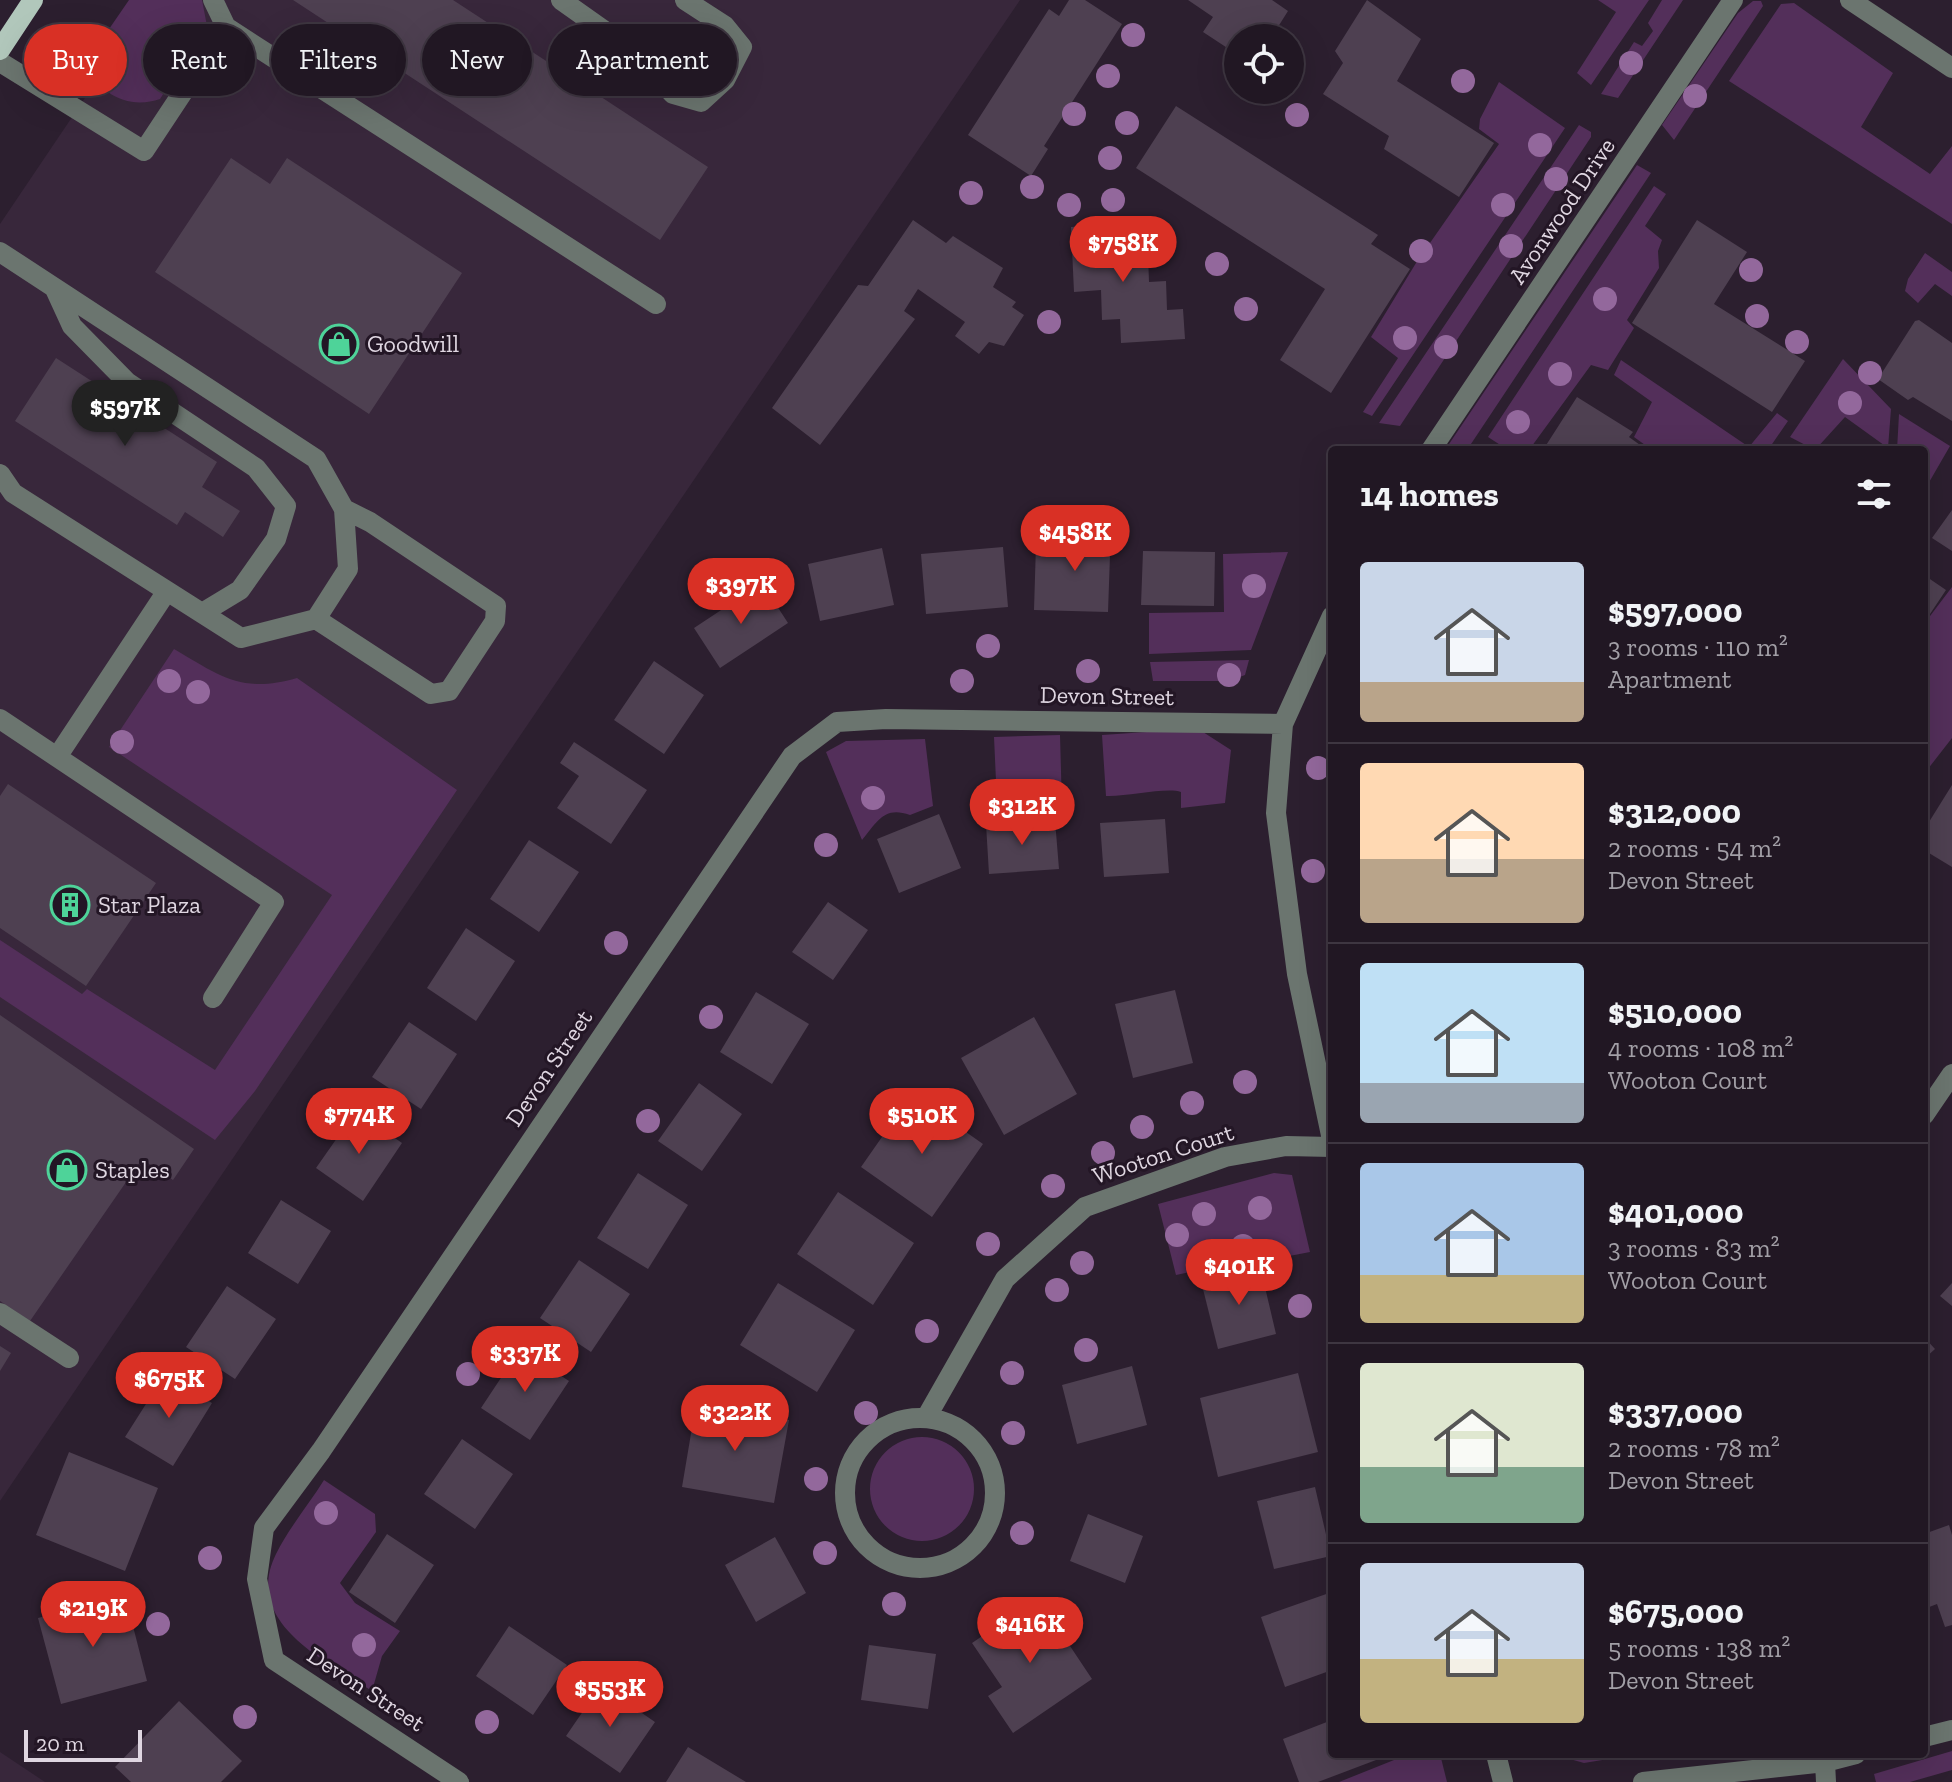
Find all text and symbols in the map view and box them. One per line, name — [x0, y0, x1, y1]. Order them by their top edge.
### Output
chip: Buy — [24, 24, 127, 96]
chip: Rent — [143, 24, 255, 96]
chip: Filters — [271, 24, 406, 96]
chip: New — [422, 24, 532, 96]
chip: Apartment — [548, 24, 737, 96]
map controls — [1224, 24, 1304, 104]
button: locate — [1224, 24, 1304, 104]
street label: Avonwood Drive — [1502, 132, 1621, 289]
pin: $758K — [1067, 216, 1179, 284]
text: $758K — [1088, 226, 1158, 258]
shop icon: Goodwill — [318, 323, 360, 365]
place label: Goodwill — [367, 329, 459, 358]
pin: $597K — [69, 380, 181, 448]
text: $597K — [90, 390, 160, 422]
icon: filters — [1852, 472, 1896, 516]
text: 14 homes — [1360, 474, 1499, 515]
pin: $458K — [1019, 505, 1131, 573]
text: $458K — [1039, 515, 1111, 547]
pin: $397K — [685, 558, 797, 626]
text: $397K — [706, 568, 776, 600]
text: $597,000 — [1608, 590, 1743, 631]
icon: home — [1424, 594, 1520, 690]
text: 3 rooms · 110 m² — [1608, 631, 1788, 663]
text: Apartment — [1608, 663, 1731, 695]
street label: Devon Street — [1040, 680, 1175, 711]
pin: $312K — [966, 779, 1078, 847]
text: $312K — [988, 789, 1056, 821]
text: $312,000 — [1608, 791, 1741, 832]
icon: home — [1424, 795, 1520, 891]
text: 2 rooms · 54 m² — [1608, 832, 1781, 864]
text: Devon Street — [1608, 864, 1754, 896]
building icon: Star Plaza — [49, 884, 91, 926]
place label: Star Plaza — [98, 890, 201, 919]
text: $510,000 — [1608, 991, 1742, 1032]
icon: home — [1424, 995, 1520, 1091]
street label: Devon Street — [499, 1004, 598, 1132]
text: 4 rooms · 108 m² — [1608, 1032, 1793, 1064]
text: Wooton Court — [1608, 1064, 1767, 1096]
pin: $774K — [303, 1088, 415, 1156]
pin: $510K — [866, 1088, 978, 1156]
text: $774K — [324, 1098, 394, 1130]
text: $510K — [887, 1098, 957, 1130]
street label: Wooton Court — [1089, 1117, 1237, 1190]
shop icon: Staples — [46, 1149, 88, 1191]
place label: Staples — [95, 1155, 170, 1184]
text: $401,000 — [1608, 1191, 1744, 1232]
icon: home — [1424, 1195, 1520, 1291]
text: 3 rooms · 83 m² — [1608, 1232, 1780, 1264]
pin: $401K — [1183, 1239, 1295, 1307]
text: $401K — [1204, 1249, 1274, 1281]
text: Wooton Court — [1608, 1264, 1767, 1296]
pin: $337K — [469, 1326, 581, 1394]
text: $337K — [490, 1336, 560, 1368]
pin: $675K — [113, 1352, 225, 1420]
text: $675K — [134, 1362, 204, 1394]
pin: $322K — [679, 1385, 791, 1453]
text: $337,000 — [1608, 1391, 1743, 1432]
text: $322K — [699, 1395, 771, 1427]
icon: home — [1424, 1395, 1520, 1491]
text: 2 rooms · 78 m² — [1608, 1432, 1780, 1464]
text: Devon Street — [1608, 1464, 1754, 1496]
pin: $219K — [37, 1581, 149, 1649]
text: $219K — [59, 1591, 127, 1623]
text: $675,000 — [1608, 1591, 1744, 1632]
icon: home — [1424, 1595, 1520, 1691]
pin: $416K — [974, 1597, 1086, 1665]
text: $416K — [995, 1607, 1065, 1639]
text: 5 rooms · 138 m² — [1608, 1632, 1790, 1664]
street label: Devon Street — [302, 1640, 431, 1737]
pin: $553K — [554, 1661, 666, 1729]
text: Devon Street — [1608, 1664, 1754, 1696]
text: $553K — [574, 1671, 646, 1703]
scale bar — [24, 1726, 142, 1762]
text: 20 m — [36, 1730, 84, 1757]

